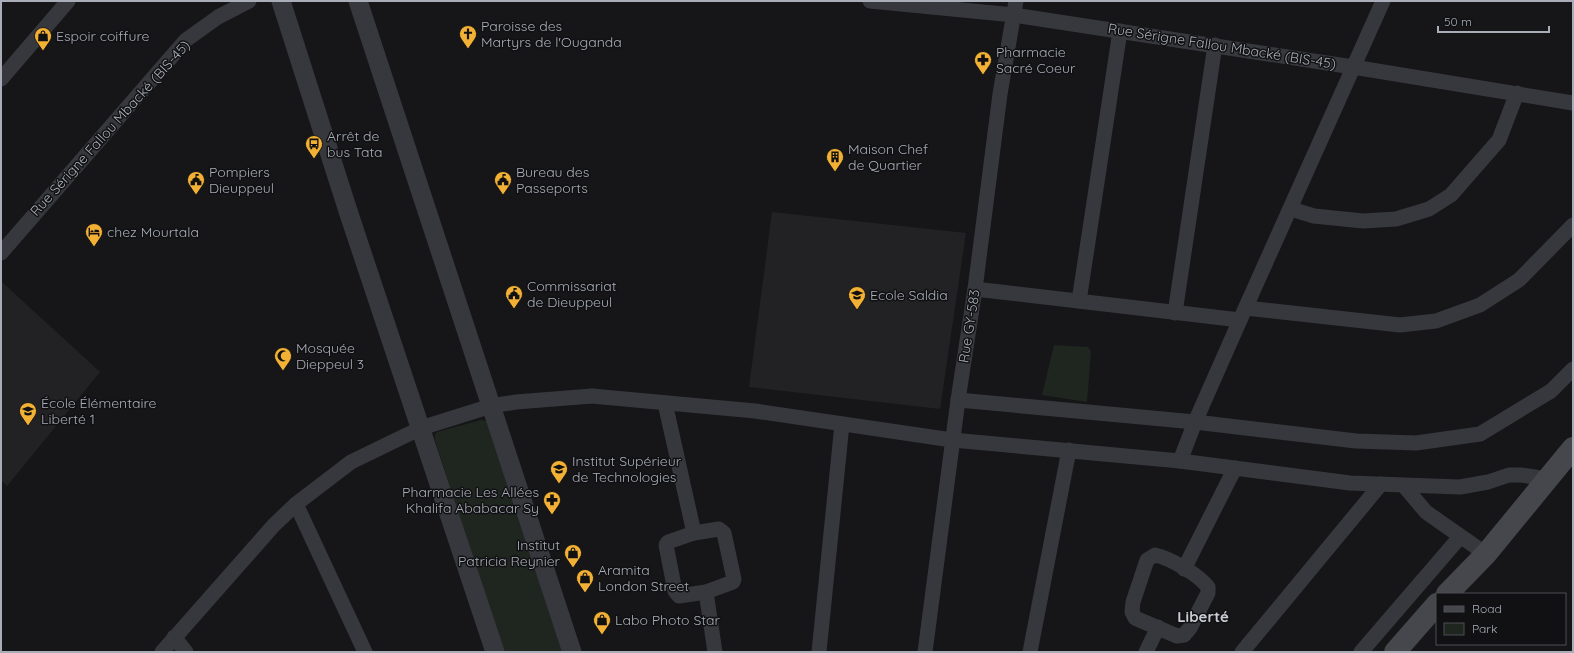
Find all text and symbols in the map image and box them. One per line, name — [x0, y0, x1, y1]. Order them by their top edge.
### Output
scale bar — [1438, 8, 1549, 34]
text: 50 m — [1444, 14, 1472, 29]
place label: Paroisse des Martyrs de l'Ouganda — [481, 17, 622, 51]
street label: Rue Sérigne Fallou Mbacké (BIS-45) — [1107, 19, 1337, 73]
church icon: Paroisse des Martyrs de l'Ouganda — [458, 24, 478, 49]
shop icon: Espoir coiffure — [33, 26, 53, 51]
place label: Espoir coiffure — [56, 27, 149, 45]
street label: Rue Sérigne Fallou Mbacké (BIS-45) — [26, 36, 194, 220]
place label: Pharmacie Sacré Coeur — [996, 43, 1076, 77]
pharmacy icon: Pharmacie Sacré Coeur — [973, 50, 993, 75]
place label: Arrêt de bus Tata — [327, 127, 383, 161]
bus stop icon: Arrêt de bus Tata — [304, 134, 324, 159]
place label: Maison Chef de Quartier — [848, 140, 928, 174]
building icon: Maison Chef de Quartier — [825, 147, 845, 172]
place label: Pompiers Dieuppeul — [209, 163, 274, 197]
place label: Bureau des Passeports — [516, 163, 589, 197]
public building icon: Pompiers Dieuppeul — [186, 170, 206, 195]
public building icon: Bureau des Passeports — [493, 170, 513, 195]
hotel icon: chez Mourtala — [84, 222, 104, 247]
place label: chez Mourtala — [107, 223, 199, 241]
place label: Commissariat de Dieuppeul — [527, 277, 617, 311]
public building icon: Commissariat de Dieuppeul — [504, 284, 524, 309]
school or university icon: Ecole Saldia — [847, 285, 867, 310]
place label: Ecole Saldia — [870, 286, 948, 304]
street label: Rue GY-583 — [954, 288, 984, 364]
place label: Mosquée Dieppeul 3 — [296, 339, 364, 373]
mosque icon: Mosquée Dieppeul 3 — [273, 346, 293, 371]
place label: École Élémentaire Liberté 1 — [41, 394, 156, 428]
school or university icon: École Élémentaire Liberté 1 — [18, 401, 38, 426]
place label: Institut Supérieur de Technologies — [572, 452, 682, 486]
school or university icon: Institut Supérieur de Technologies — [549, 459, 569, 484]
place label: Pharmacie Les Allées Khalifa Ababacar Sy — [402, 483, 539, 517]
pharmacy icon: Pharmacie Les Allées Khalifa Ababacar Sy — [542, 490, 562, 515]
place label: Institut Patricia Reynier — [458, 536, 561, 570]
shop icon: Institut Patricia Reynier — [563, 543, 583, 568]
place label: Aramita London Street — [598, 561, 689, 595]
shop icon: Aramita London Street — [575, 568, 595, 593]
legend — [1436, 593, 1566, 645]
text: Road — [1472, 601, 1502, 616]
district label: Liberté — [1177, 607, 1229, 626]
shop icon: Labo Photo Star — [592, 610, 612, 635]
place label: Labo Photo Star — [615, 611, 720, 629]
text: Park — [1472, 621, 1497, 636]

